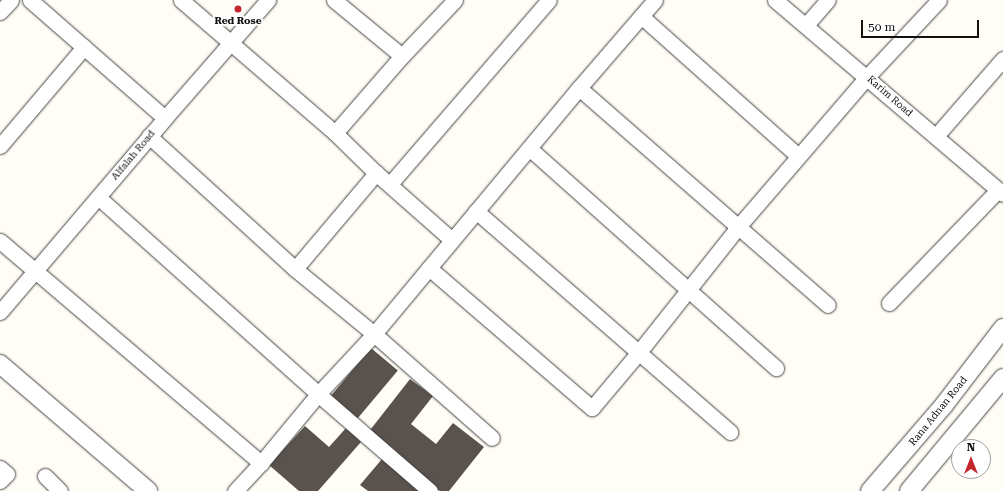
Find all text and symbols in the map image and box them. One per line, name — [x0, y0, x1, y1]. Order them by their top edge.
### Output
marker: Red Rose — [233, 4, 243, 14]
scale bar — [863, 12, 981, 38]
place label: Red Rose — [214, 15, 262, 27]
text: 50 m — [868, 20, 895, 34]
street label: Karim Road — [865, 73, 915, 119]
street label: Alfalah Road — [109, 128, 157, 182]
street label: Rana Adnan Road — [906, 374, 970, 448]
north arrow — [951, 439, 991, 479]
text: N — [967, 441, 975, 454]

